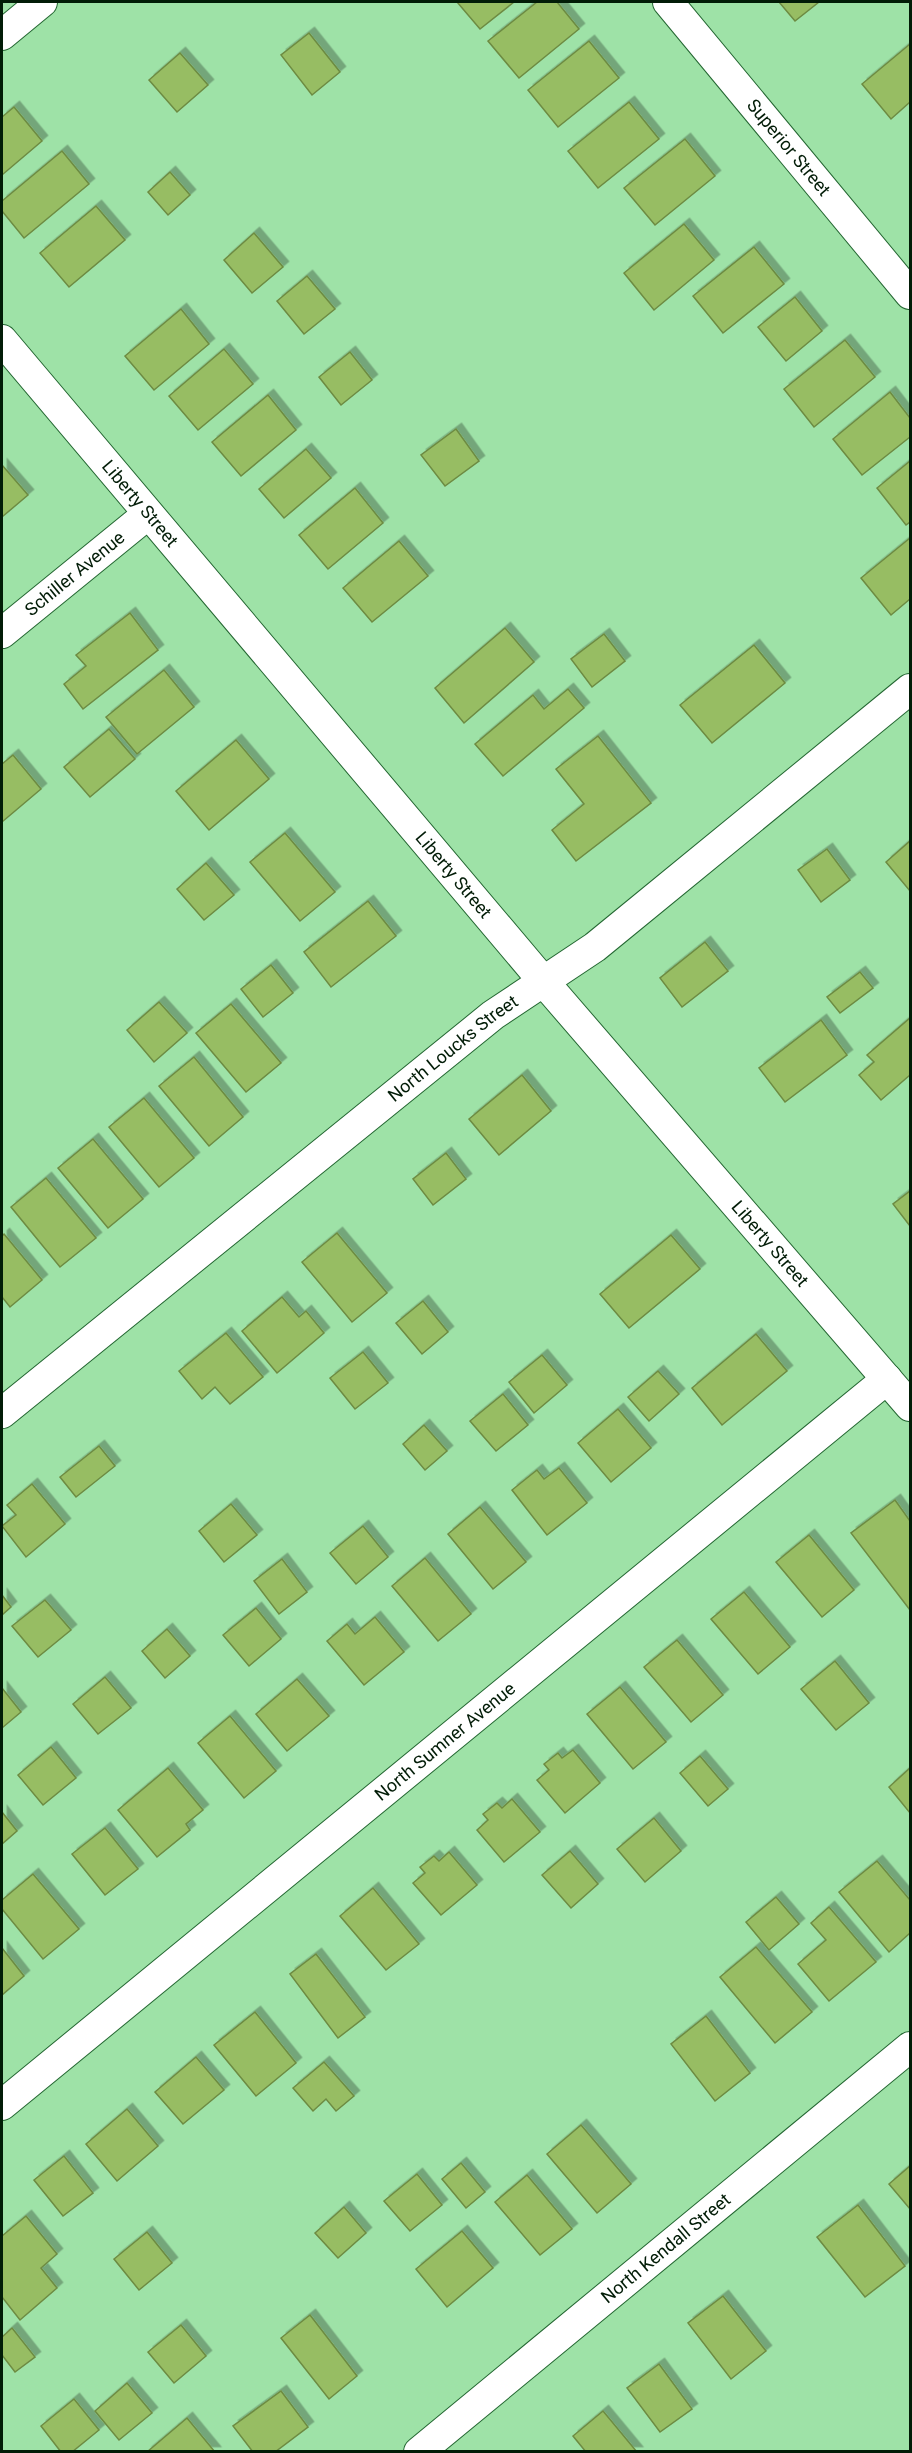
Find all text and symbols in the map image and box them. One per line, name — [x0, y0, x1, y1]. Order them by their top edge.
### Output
street label: Superior Street — [743, 95, 835, 200]
street label: Liberty Street — [98, 456, 183, 551]
street label: Schiller Avenue — [21, 526, 129, 620]
street label: Liberty Street — [412, 827, 496, 922]
street label: North Loucks Street — [384, 990, 522, 1106]
street label: Liberty Street — [728, 1196, 813, 1291]
street label: North Sumner Avenue — [370, 1677, 519, 1805]
street label: North Kendall Street — [597, 2189, 734, 2307]

